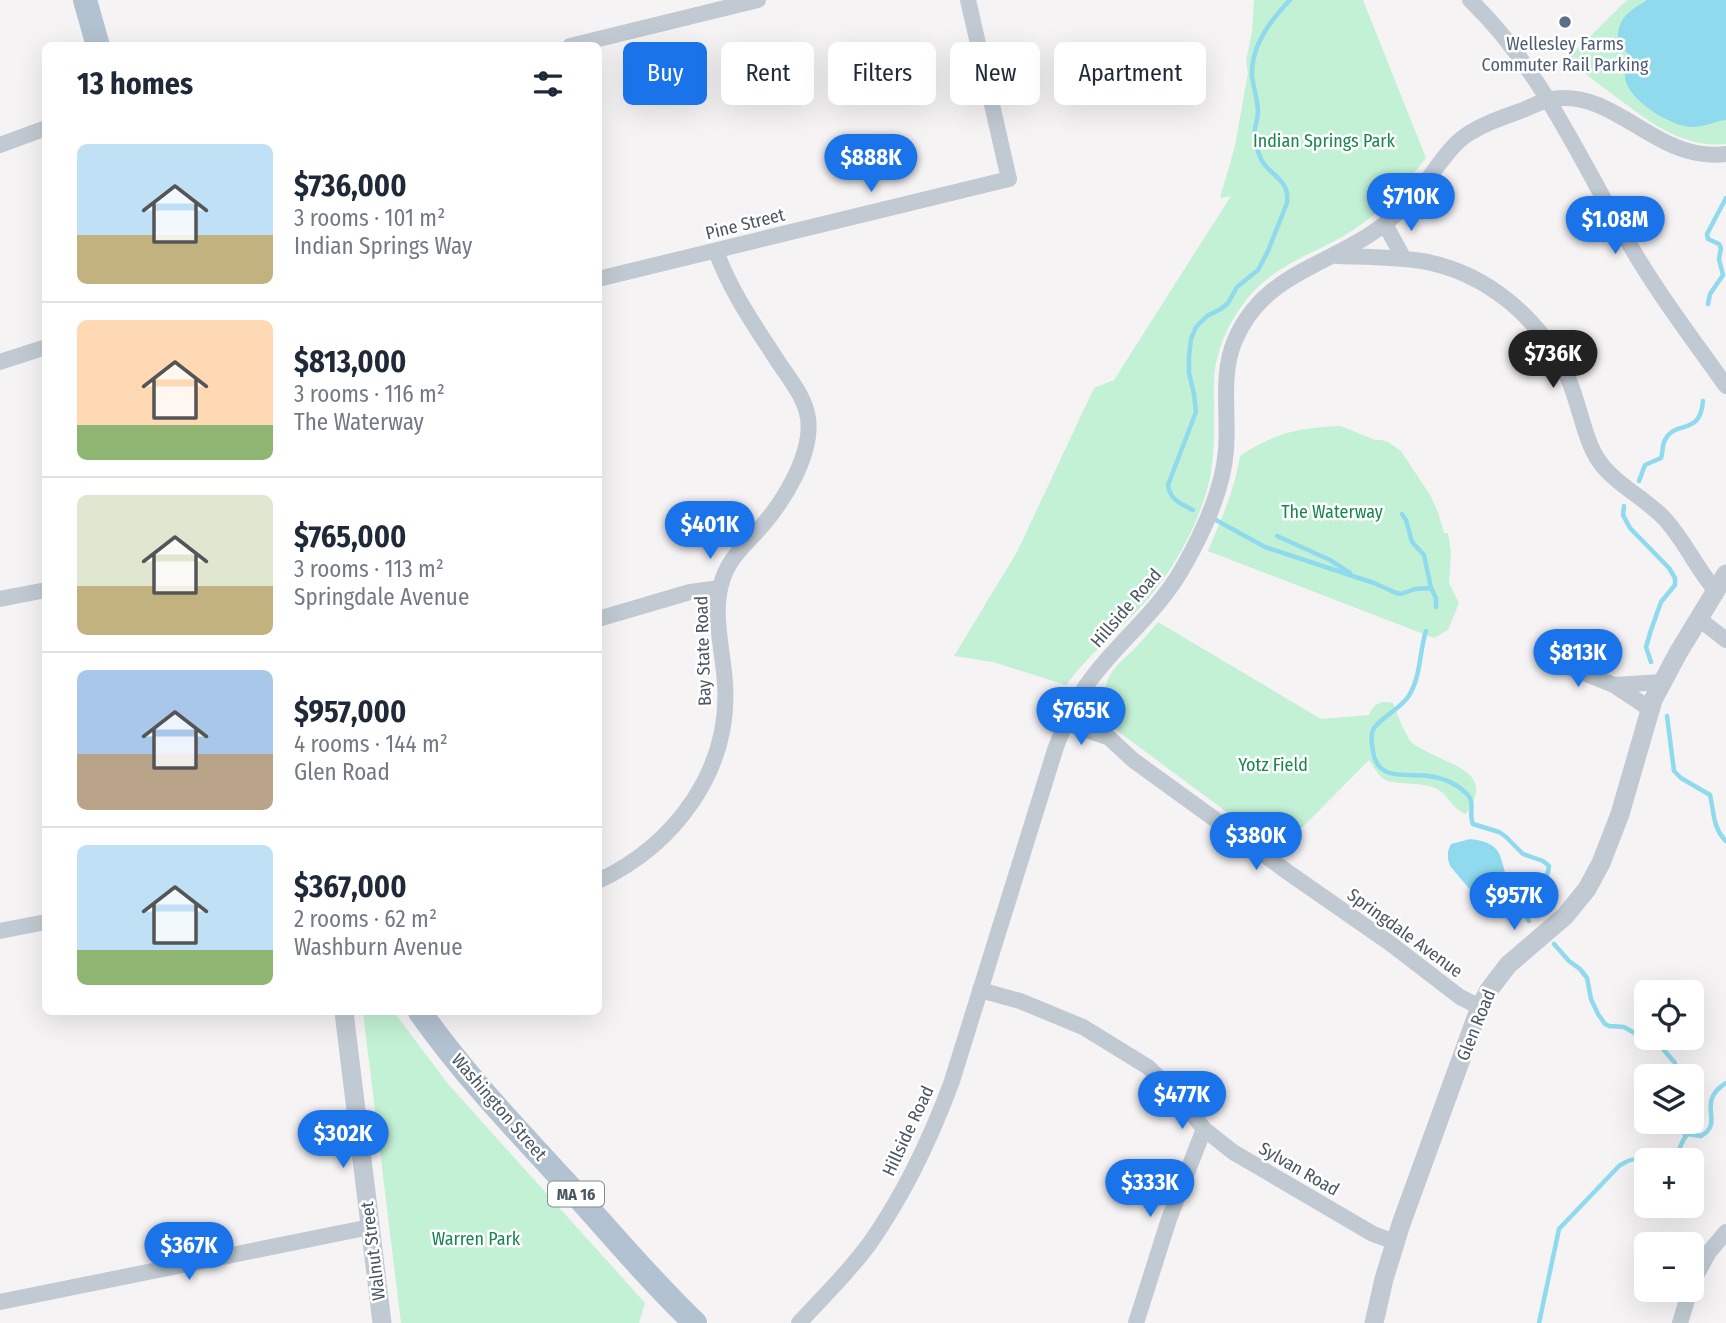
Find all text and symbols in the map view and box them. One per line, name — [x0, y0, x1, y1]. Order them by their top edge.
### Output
marker: Wellesley Farms Commuter Rail Parking — [1557, 14, 1573, 30]
place label: Wellesley Farms Commuter Rail Parking — [1482, 33, 1649, 76]
chip: Buy — [623, 42, 707, 105]
chip: Rent — [721, 42, 814, 105]
chip: Filters — [828, 42, 936, 105]
chip: New — [950, 42, 1040, 105]
chip: Apartment — [1054, 42, 1206, 105]
icon: filters — [529, 65, 567, 103]
text: 13 homes — [77, 66, 193, 102]
park label: Indian Springs Park — [1253, 130, 1396, 152]
pin: $888K — [822, 134, 920, 194]
text: $888K — [840, 143, 902, 171]
text: $736,000 — [294, 168, 407, 204]
icon: home — [133, 172, 217, 256]
pin: $710K — [1362, 174, 1460, 233]
text: $710K — [1383, 182, 1439, 210]
pin: $1.08M — [1558, 196, 1672, 256]
text: 3 rooms · 101 m² — [294, 204, 445, 232]
street label: Pine Street — [703, 204, 787, 244]
text: $1.08M — [1582, 205, 1648, 233]
text: Indian Springs Way — [294, 232, 472, 260]
pin: $736K — [1504, 330, 1602, 390]
text: $736K — [1524, 339, 1582, 367]
text: $813,000 — [294, 344, 406, 380]
icon: home — [133, 348, 217, 432]
text: 3 rooms · 116 m² — [294, 380, 445, 408]
text: The Waterway — [294, 408, 424, 436]
park label: The Waterway — [1281, 501, 1383, 523]
pin: $401K — [661, 502, 759, 561]
text: $401K — [681, 510, 739, 538]
text: $765,000 — [294, 519, 407, 555]
icon: home — [133, 523, 217, 607]
text: 3 rooms · 113 m² — [294, 555, 444, 583]
street label: Hillside Road — [1086, 564, 1166, 652]
text: Springdale Avenue — [294, 583, 469, 611]
street label: Bay State Road — [690, 596, 716, 706]
pin: $813K — [1529, 630, 1627, 689]
text: $813K — [1549, 638, 1607, 666]
pin: $765K — [1032, 688, 1130, 747]
text: $957,000 — [294, 694, 406, 730]
text: $765K — [1052, 696, 1110, 724]
icon: home — [133, 698, 217, 782]
text: 4 rooms · 144 m² — [294, 730, 448, 758]
park label: Yotz Field — [1238, 754, 1308, 776]
text: Glen Road — [294, 758, 390, 786]
pin: $380K — [1207, 812, 1305, 872]
text: $380K — [1226, 821, 1286, 849]
text: $367,000 — [294, 869, 407, 905]
pin: $957K — [1465, 872, 1563, 932]
icon: home — [133, 873, 217, 957]
text: $957K — [1486, 881, 1542, 909]
street label: Springdale Avenue — [1343, 884, 1467, 982]
text: 2 rooms · 62 m² — [294, 905, 437, 933]
text: Washburn Avenue — [294, 933, 463, 961]
map controls — [1634, 980, 1704, 1302]
button: locate — [1634, 980, 1704, 1050]
street label: Glen Road — [1452, 986, 1500, 1064]
street label: Washington Street — [447, 1049, 551, 1165]
button: layers — [1634, 1064, 1704, 1134]
pin: $477K — [1133, 1072, 1231, 1131]
text: $477K — [1154, 1080, 1210, 1108]
street label: Hillside Road — [877, 1082, 939, 1180]
pin: $302K — [294, 1110, 392, 1170]
text: $302K — [314, 1119, 372, 1147]
street label: Sylvan Road — [1255, 1137, 1343, 1201]
button: + — [1634, 1148, 1704, 1218]
pin: $333K — [1101, 1160, 1199, 1219]
text: $333K — [1121, 1168, 1179, 1196]
road number: MA 16 — [548, 1182, 604, 1206]
street label: Walnut Street — [356, 1200, 390, 1302]
pin: $367K — [140, 1222, 238, 1282]
park label: Warren Park — [432, 1228, 521, 1250]
text: $367K — [160, 1231, 218, 1259]
button: − — [1634, 1232, 1704, 1302]

